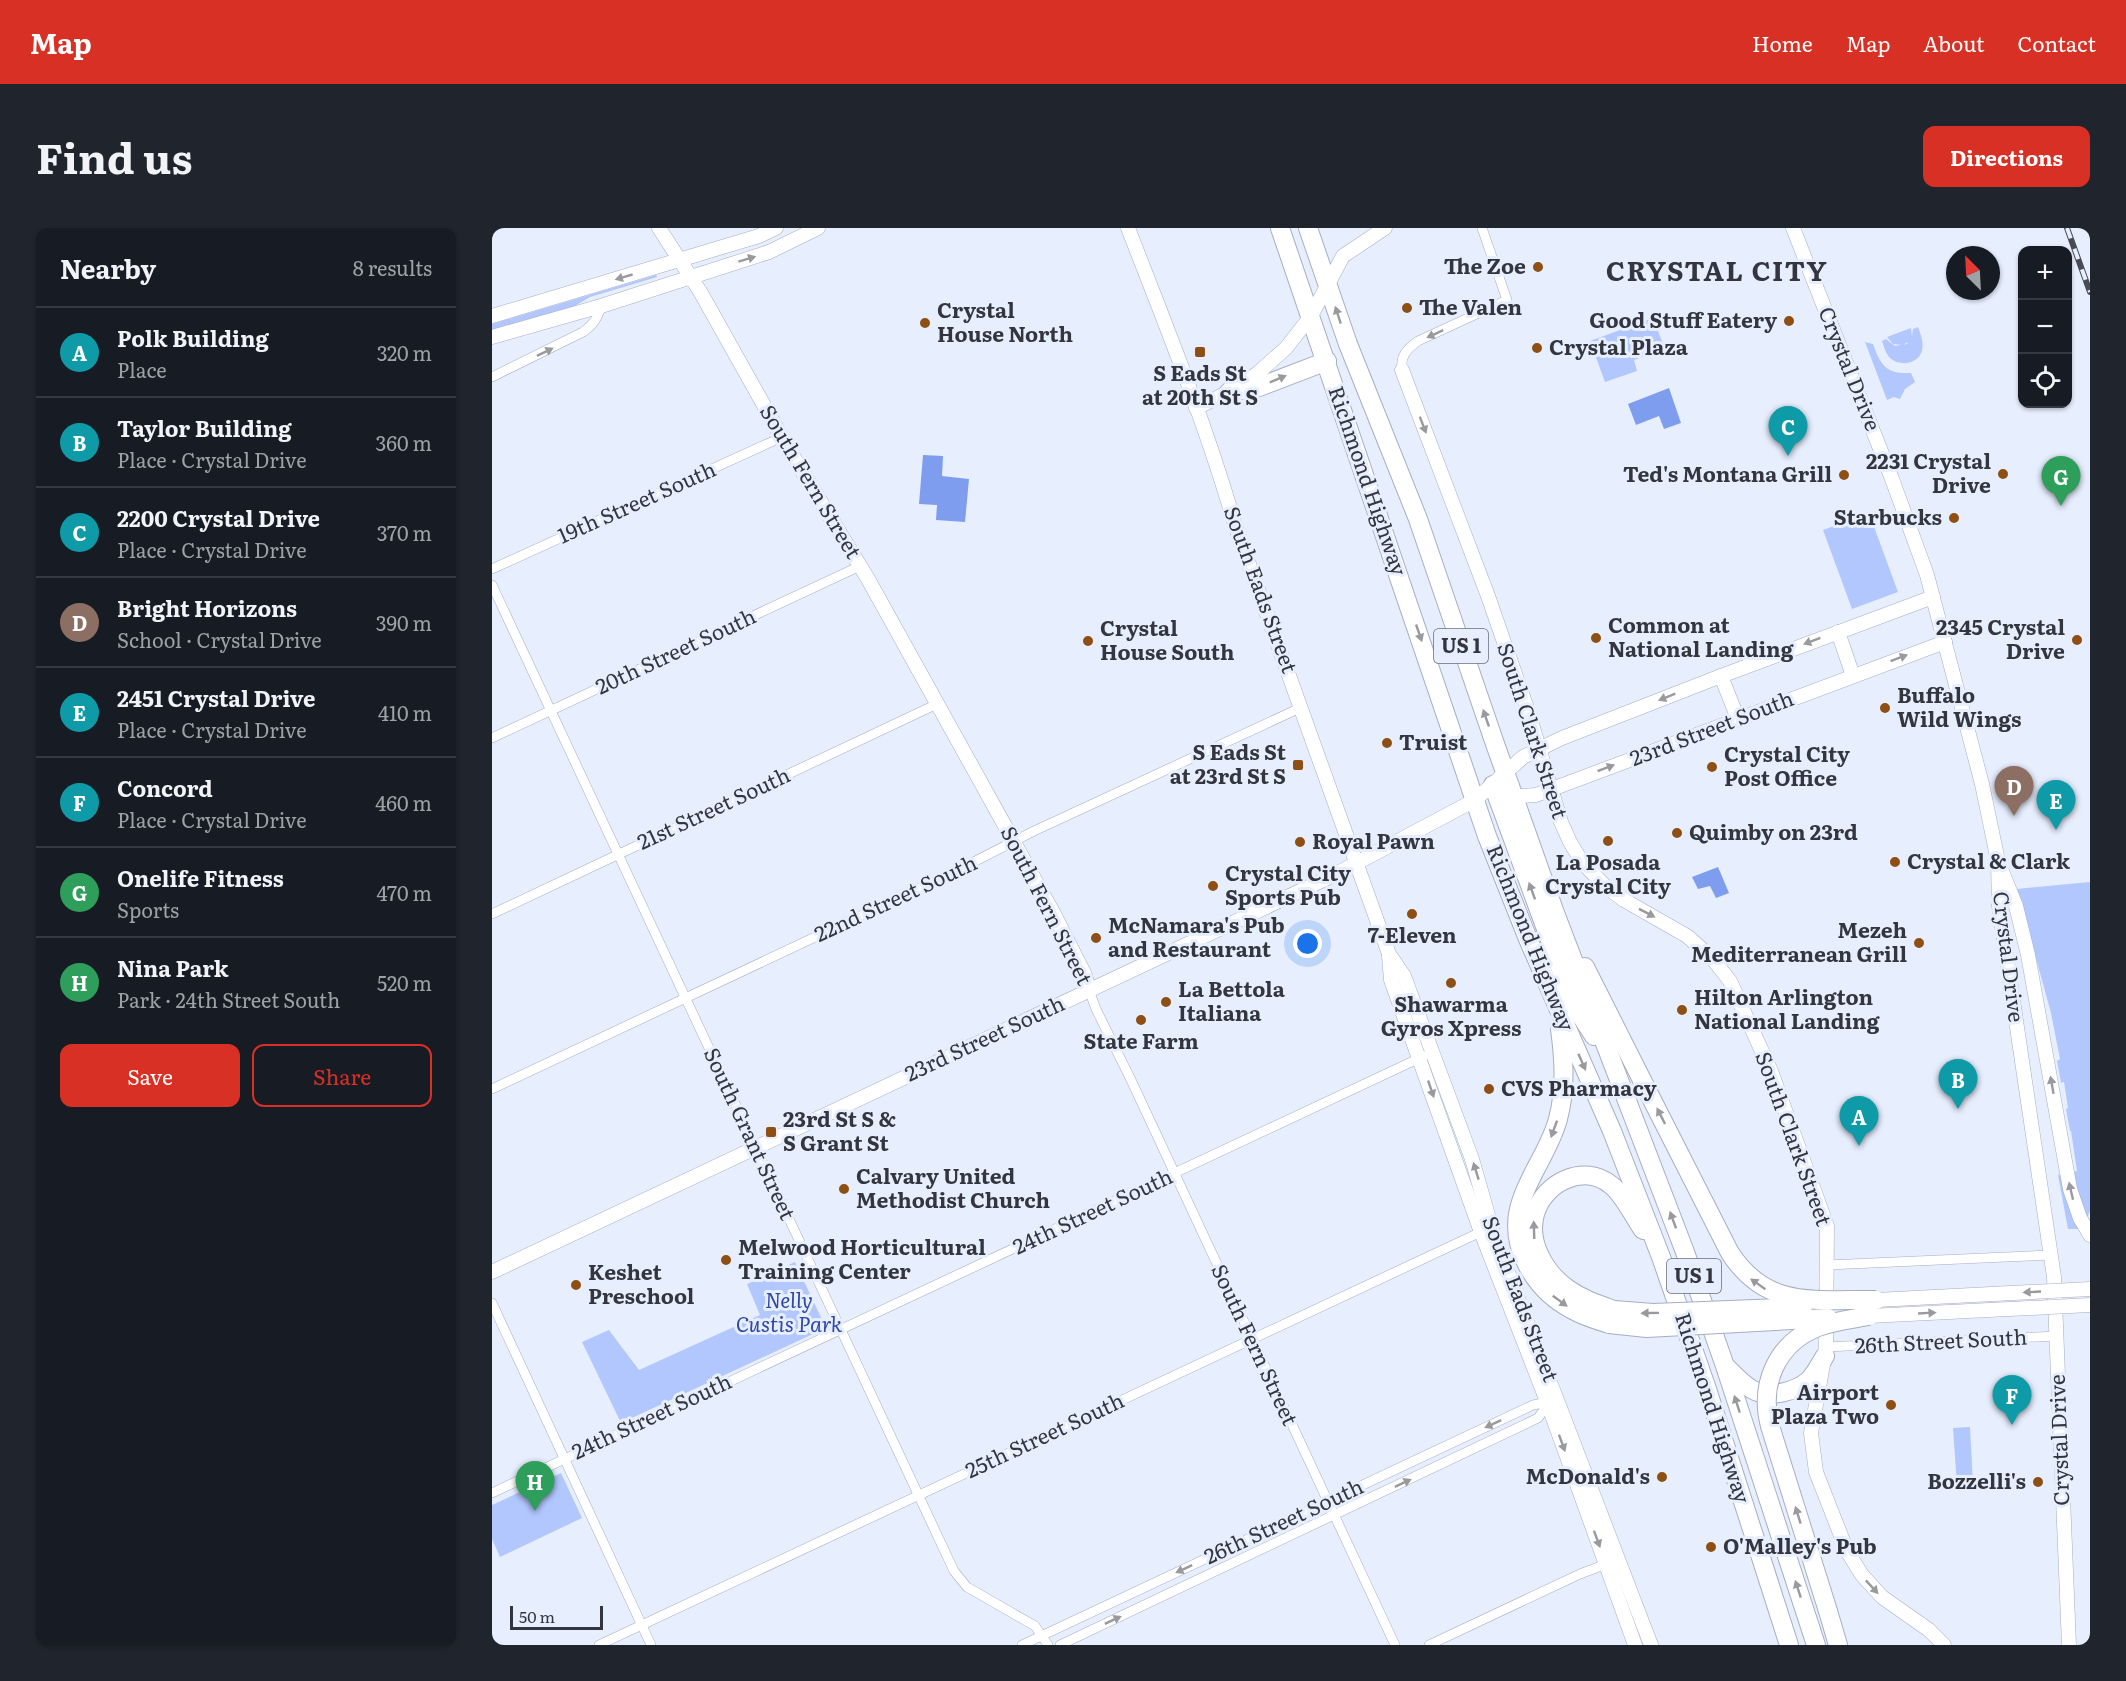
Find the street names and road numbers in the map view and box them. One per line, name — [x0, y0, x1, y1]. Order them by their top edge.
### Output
street label: Crystal Drive — [1812, 301, 1890, 435]
street label: Richmond Highway — [1322, 381, 1417, 580]
street label: South Fern Street — [754, 398, 871, 564]
street label: 19th Street South — [552, 452, 720, 549]
street label: South Eads Street — [1218, 502, 1307, 677]
street label: 20th Street South — [590, 599, 760, 700]
road number: US 1 — [1434, 629, 1488, 663]
street label: South Clark Street — [1491, 638, 1578, 823]
street label: 23rd Street South — [1625, 681, 1797, 772]
street label: 21st Street South — [631, 758, 794, 856]
street label: South Fern Street — [995, 820, 1102, 990]
street label: Richmond Highway — [1481, 839, 1584, 1036]
street label: 22nd Street South — [809, 845, 981, 948]
street label: Crystal Drive — [1987, 890, 2034, 1024]
street label: 23rd Street South — [899, 986, 1069, 1087]
street label: South Grant Street — [698, 1042, 805, 1225]
street label: South Clark Street — [1749, 1047, 1841, 1230]
street label: 24th Street South — [1007, 1159, 1177, 1260]
street label: South Eads Street — [1476, 1211, 1568, 1386]
street label: South Fern Street — [1205, 1258, 1307, 1430]
road number: US 1 — [1667, 1259, 1721, 1293]
street label: Richmond Highway — [1669, 1308, 1760, 1507]
street label: 26th Street South — [1854, 1320, 2028, 1359]
street label: 24th Street South — [566, 1364, 736, 1465]
street label: Crystal Drive — [2040, 1374, 2075, 1506]
street label: 25th Street South — [959, 1383, 1129, 1484]
street label: 26th Street South — [1198, 1469, 1368, 1570]

